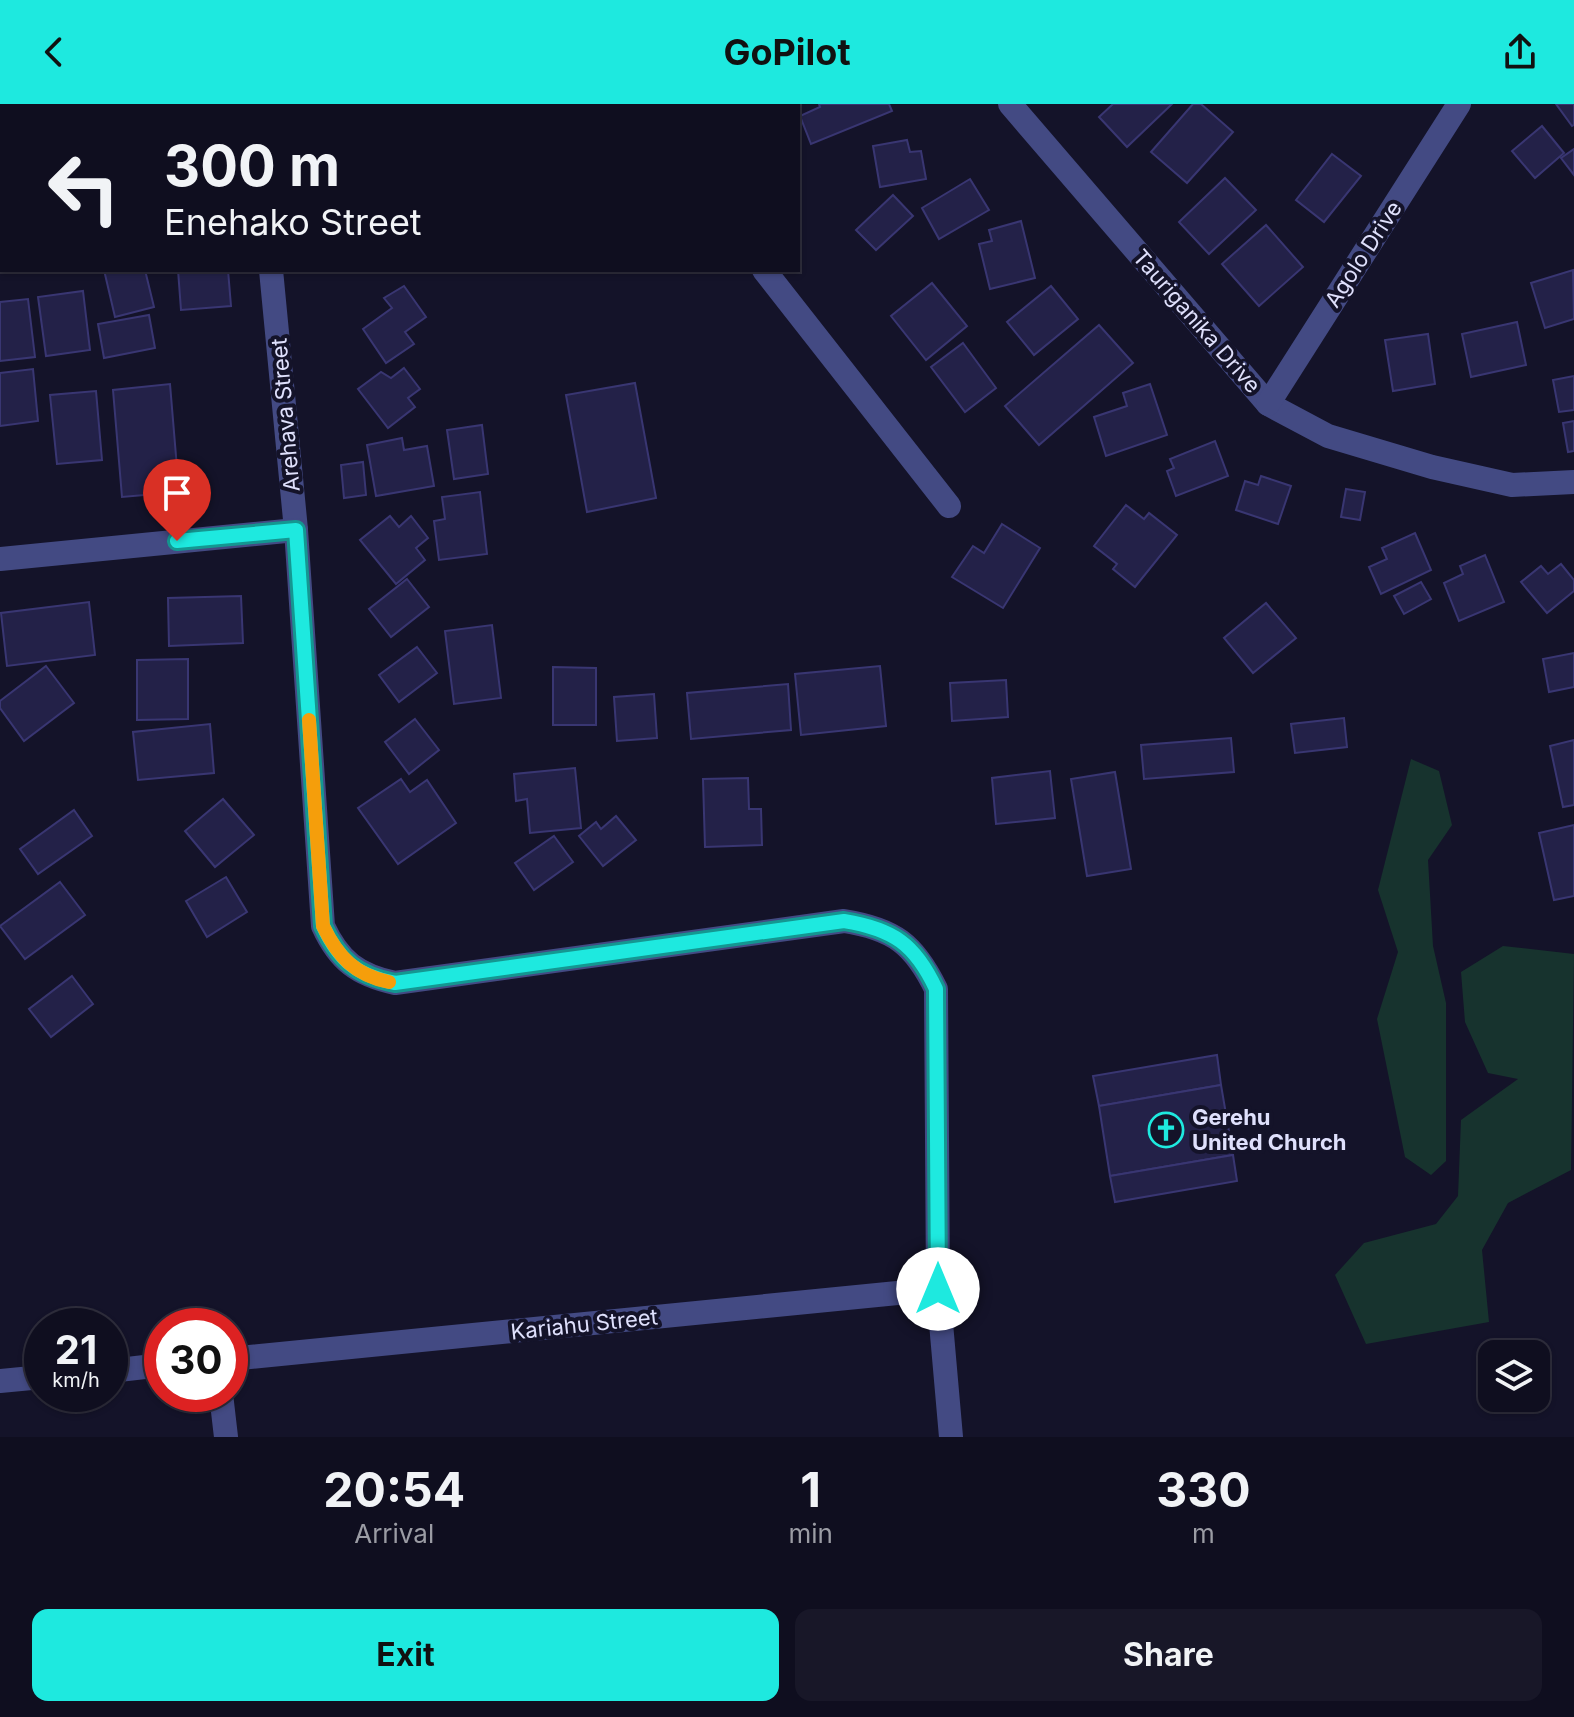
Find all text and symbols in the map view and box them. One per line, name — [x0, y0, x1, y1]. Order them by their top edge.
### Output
icon: back — [32, 30, 76, 74]
text: GoPilot — [723, 30, 851, 74]
icon: share — [1498, 30, 1542, 74]
text: 300 m — [164, 132, 340, 200]
icon: left — [32, 136, 136, 240]
street label: Agolo Drive — [1319, 196, 1407, 312]
text: Enehako Street — [164, 200, 422, 244]
street label: Tauriganika Drive — [1128, 244, 1266, 398]
street label: Arehava Street — [265, 337, 305, 493]
pin — [143, 459, 211, 541]
icon: arrive — [155, 471, 199, 515]
place label: Gerehu United Church — [1192, 1104, 1347, 1155]
church icon: Gerehu United Church — [1147, 1111, 1185, 1149]
position arrow — [896, 1247, 980, 1331]
street label: Kariahu Street — [509, 1303, 659, 1345]
speed limit sign: 30 — [144, 1308, 248, 1412]
text: 21 — [55, 1325, 97, 1374]
map controls — [1478, 1340, 1550, 1412]
button: layers — [1478, 1340, 1550, 1412]
text: km/h — [52, 1368, 100, 1392]
text: 20:54 — [323, 1460, 465, 1519]
text: 1 — [800, 1460, 821, 1519]
text: 330 — [1156, 1460, 1251, 1519]
text: Arrival — [354, 1518, 434, 1549]
text: min — [789, 1518, 833, 1549]
text: m — [1192, 1518, 1215, 1549]
button: Exit — [32, 1609, 779, 1701]
button: Share — [795, 1609, 1542, 1701]

